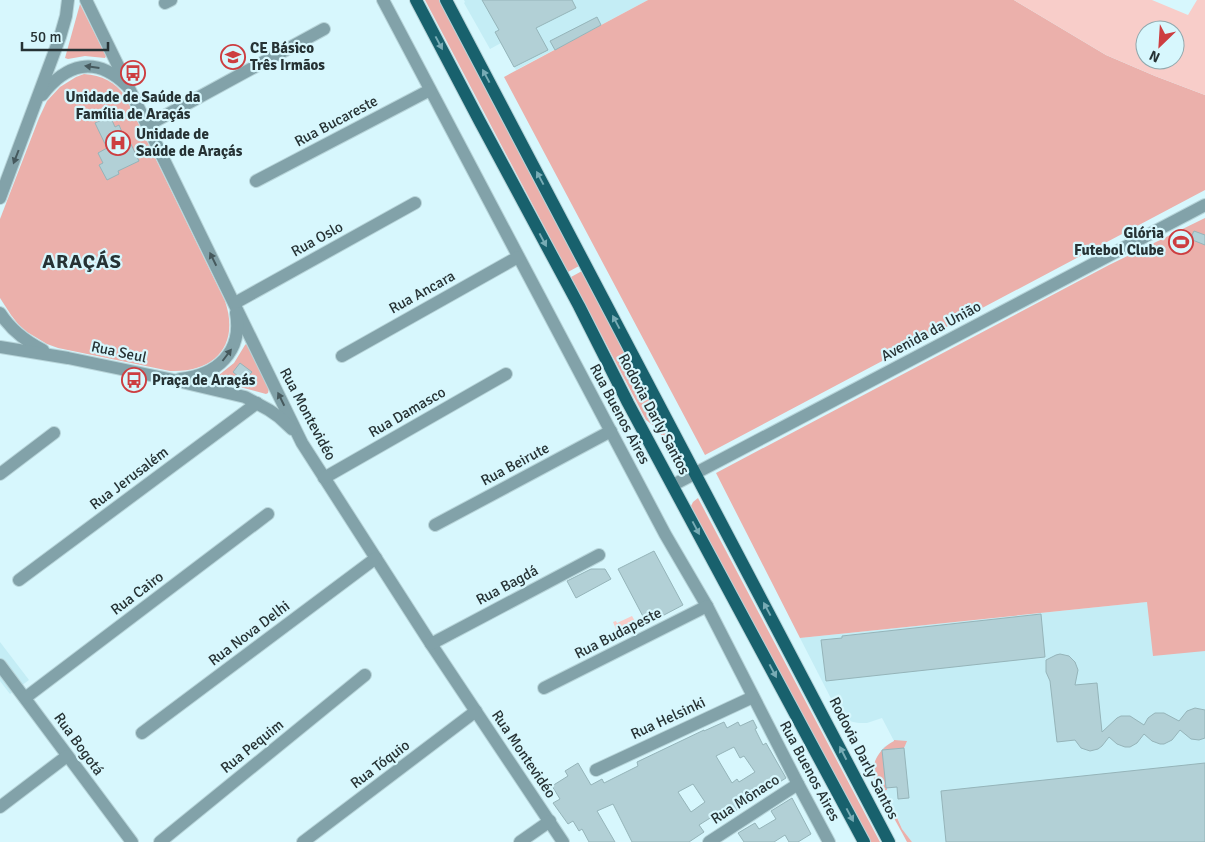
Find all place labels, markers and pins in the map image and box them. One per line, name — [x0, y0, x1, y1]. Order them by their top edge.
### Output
place label: CE Básico Três Irmãos — [250, 39, 325, 74]
school or university icon: CE Básico Três Irmãos — [220, 44, 246, 70]
bus stop icon: Unidade de Saúde da Família de Araçás — [120, 60, 146, 86]
place label: Unidade de Saúde da Família de Araçás — [65, 88, 201, 123]
place label: Unidade de Saúde de Araçás — [136, 125, 243, 160]
hospital icon: Unidade de Saúde de Araçás — [105, 130, 131, 156]
place label: Glória Futebol Clube — [1074, 224, 1164, 259]
sports icon: Glória Futebol Clube — [1168, 229, 1194, 255]
bus stop icon: Praça de Araçás — [121, 367, 147, 393]
place label: Praça de Araçás — [152, 371, 256, 389]

